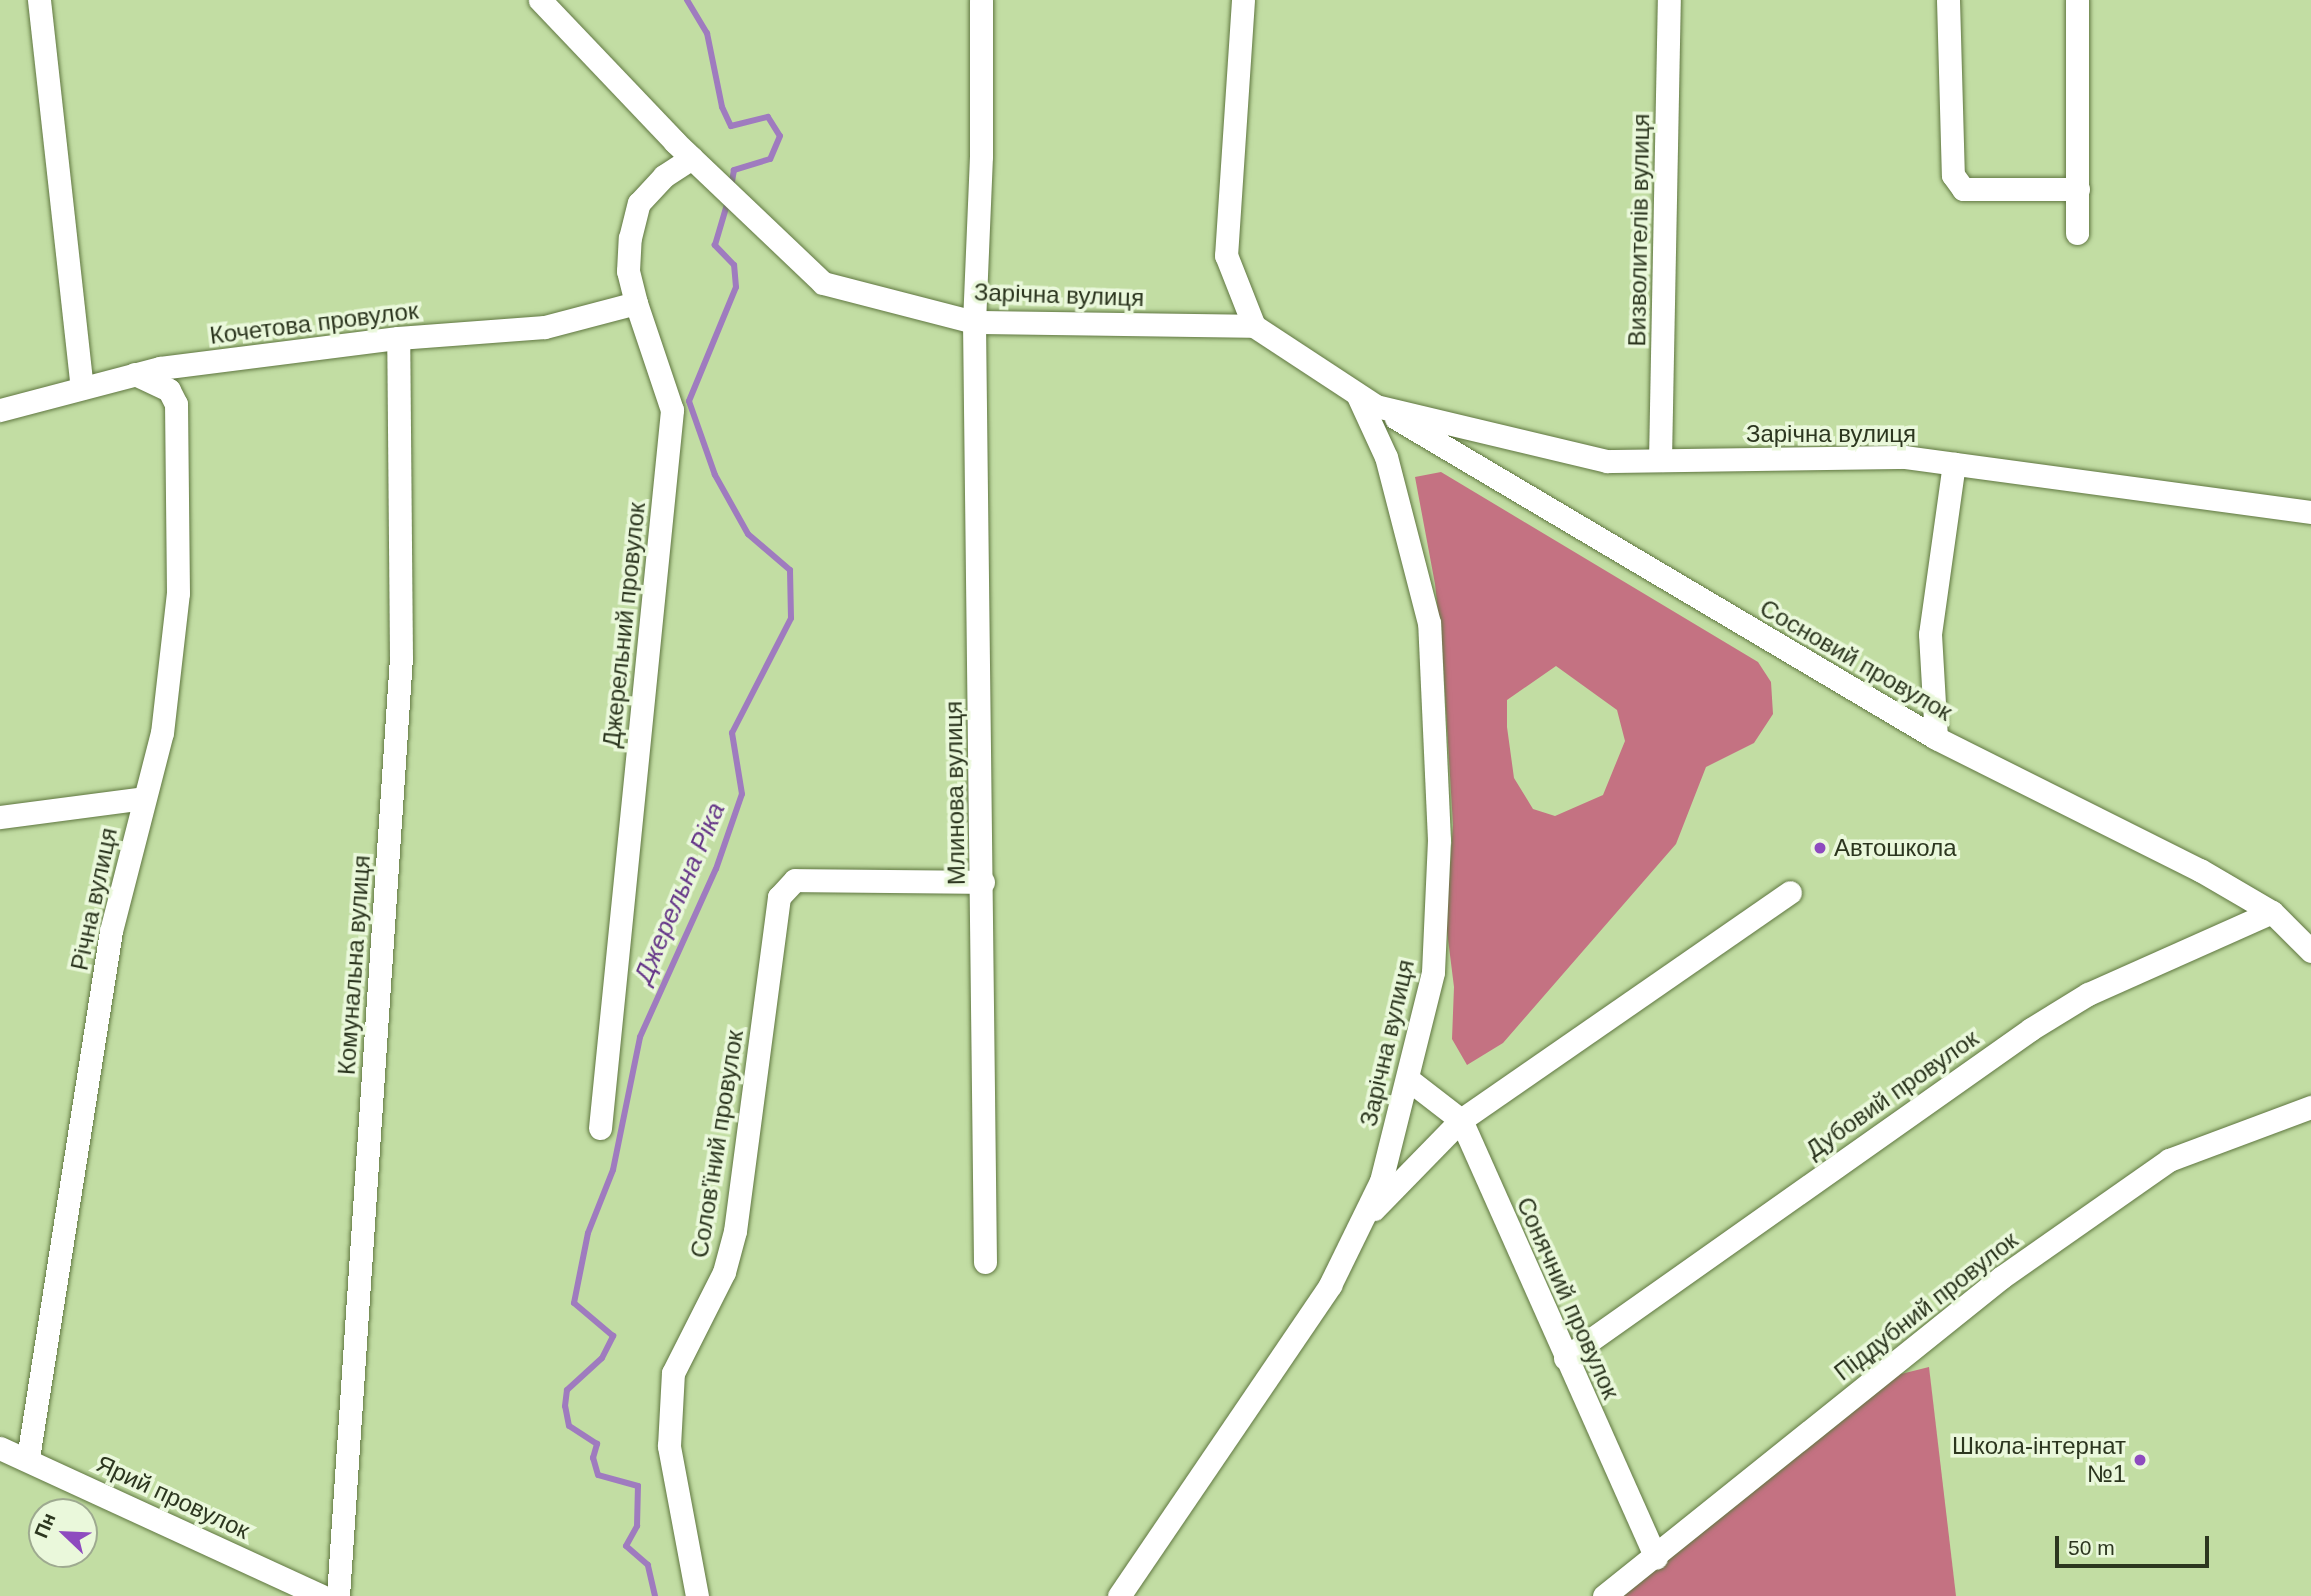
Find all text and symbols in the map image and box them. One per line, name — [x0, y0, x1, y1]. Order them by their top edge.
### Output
street label: Визволителів вулиця — [1623, 113, 1655, 347]
street label: Зарічна вулиця — [973, 278, 1145, 312]
street label: Кочетова провулок — [208, 296, 420, 350]
street label: Зарічна вулиця — [1746, 420, 1916, 448]
street label: Джерельний провулок — [597, 501, 651, 749]
street label: Сосновий провулок — [1755, 593, 1957, 727]
street label: Млинова вулиця — [939, 701, 971, 885]
water label: Джерельна Ріка — [628, 798, 732, 988]
street label: Річна вулиця — [65, 825, 123, 973]
place label: Автошкола — [1834, 834, 1956, 862]
marker: Автошкола — [1812, 840, 1828, 856]
street label: Комунальна вулиця — [332, 854, 376, 1076]
street label: Зарічна вулиця — [1354, 957, 1420, 1129]
street label: Дубовий провулок — [1800, 1024, 1984, 1164]
street label: Солов'їний провулок — [685, 1028, 749, 1260]
street label: Сонячний провулок — [1511, 1193, 1625, 1403]
street label: Піддубний провулок — [1829, 1225, 2023, 1387]
place label: Школа-інтернат №1 — [1952, 1432, 2126, 1488]
street label: Ярий провулок — [92, 1449, 254, 1545]
marker: Школа-інтернат №1 — [2132, 1452, 2148, 1468]
north arrow — [28, 1498, 98, 1568]
text: Пн — [30, 1510, 60, 1541]
scale bar — [2059, 1522, 2213, 1566]
text: 50 m — [2068, 1536, 2115, 1559]

